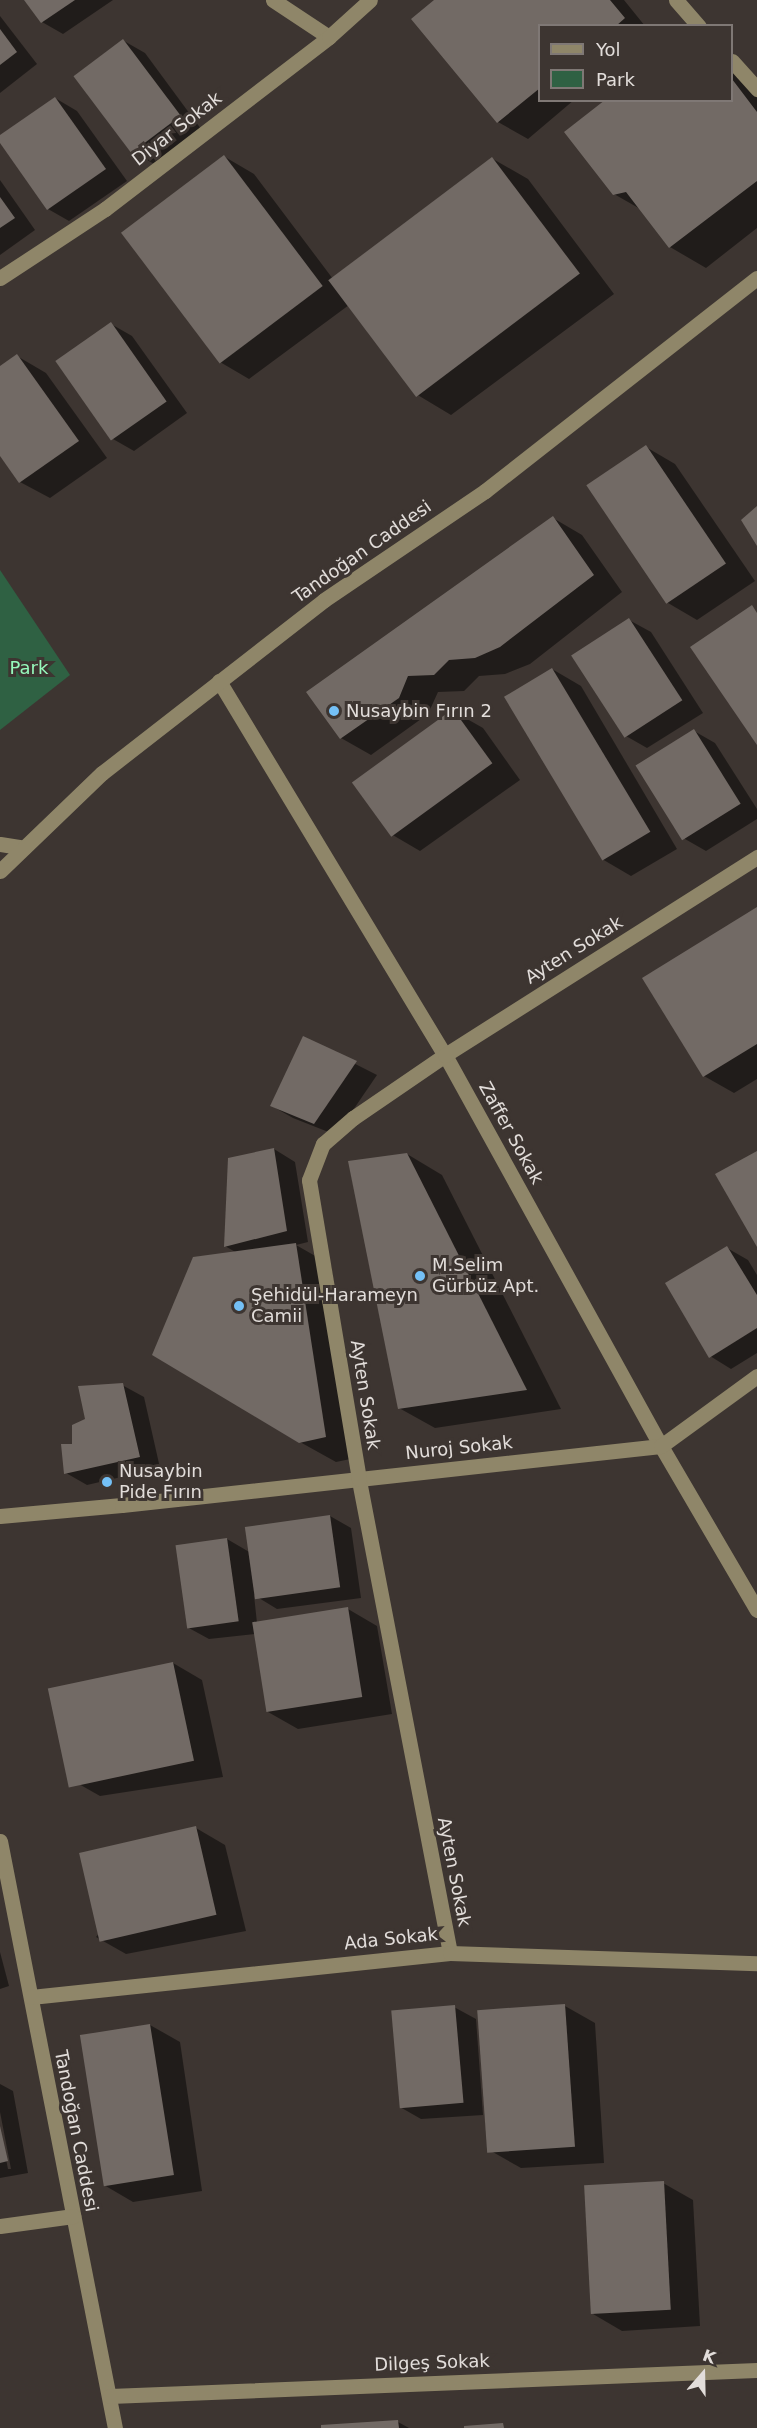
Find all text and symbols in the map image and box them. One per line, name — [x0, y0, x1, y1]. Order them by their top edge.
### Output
legend — [538, 24, 733, 102]
text: Yol — [596, 39, 621, 60]
text: Park — [596, 69, 635, 90]
street label: Diyar Sokak — [128, 87, 226, 171]
street label: Tandoğan Caddesi — [288, 496, 436, 608]
park label: Park — [10, 657, 48, 679]
place label: Nusaybin Fırın 2 — [346, 700, 492, 722]
marker: Nusaybin Fırın 2 — [327, 704, 341, 718]
street label: Ayten Sokak — [521, 911, 627, 989]
street label: Zaffer Sokak — [474, 1078, 548, 1188]
place label: M.Selim Gürbüz Apt. — [432, 1255, 539, 1298]
marker: M.Selim Gürbüz Apt. — [413, 1269, 427, 1283]
place label: Şehidül-Harameyn Camii — [251, 1285, 418, 1328]
marker: Şehidül-Harameyn Camii — [232, 1299, 246, 1313]
street label: Ayten Sokak — [346, 1338, 384, 1452]
street label: Nuroj Sokak — [404, 1432, 514, 1464]
place label: Nusaybin Pide Fırın — [119, 1461, 203, 1504]
marker: Nusaybin Pide Fırın — [100, 1475, 114, 1489]
street label: Ayten Sokak — [433, 1815, 475, 1929]
street label: Ada Sokak — [343, 1923, 439, 1955]
street label: Tandoğan Caddesi — [50, 2048, 102, 2214]
north arrow — [673, 2344, 733, 2404]
text: K — [700, 2346, 718, 2368]
street label: Dilgeş Sokak — [374, 2350, 490, 2376]

